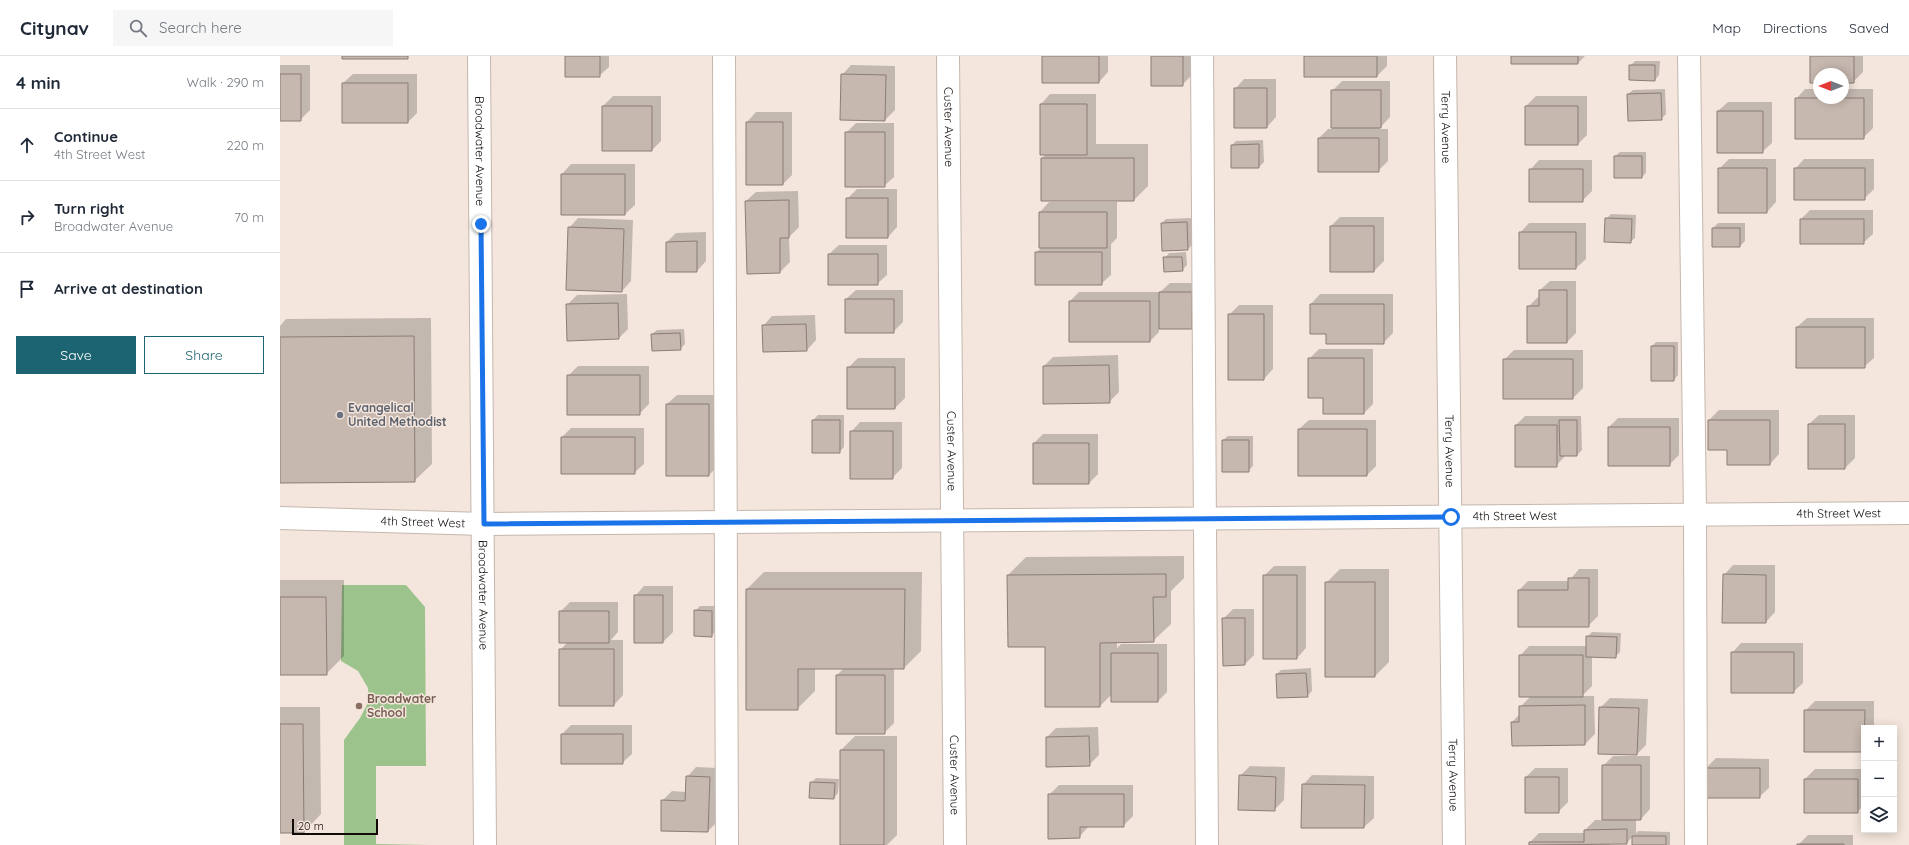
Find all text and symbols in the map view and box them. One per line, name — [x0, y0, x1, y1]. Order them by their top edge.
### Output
search box — [113, 10, 393, 46]
text: Citynav — [20, 16, 89, 40]
icon: search — [127, 17, 149, 39]
text: Search here — [159, 18, 242, 37]
text: Map — [1712, 19, 1741, 37]
text: Directions — [1763, 19, 1827, 37]
text: Saved — [1849, 19, 1889, 37]
north arrow — [1813, 68, 1849, 104]
text: 4 min — [16, 72, 61, 93]
text: Walk · 290 m — [187, 74, 264, 90]
street label: Custer Avenue — [941, 87, 957, 167]
street label: Terry Avenue — [1438, 90, 1454, 164]
street label: Broadwater Avenue — [472, 96, 488, 206]
text: Continue — [54, 127, 118, 146]
icon: ahead — [16, 134, 38, 156]
text: 220 m — [226, 137, 264, 153]
text: 4th Street West — [54, 146, 145, 162]
text: Turn right — [54, 199, 125, 218]
icon: right — [16, 206, 38, 228]
text: 70 m — [234, 209, 264, 225]
route end — [472, 215, 490, 233]
text: Broadwater Avenue — [54, 218, 173, 234]
icon: arrive — [16, 278, 38, 300]
text: Arrive at destination — [54, 279, 203, 298]
button: Save — [16, 336, 136, 374]
button: Share — [144, 336, 264, 374]
place label: Evangelical United Methodist — [348, 400, 447, 429]
marker: Evangelical United Methodist — [335, 410, 345, 420]
street label: Custer Avenue — [944, 411, 960, 491]
street label: Terry Avenue — [1442, 414, 1458, 488]
street label: 4th Street West — [1797, 505, 1881, 521]
route start — [1442, 508, 1460, 526]
street label: 4th Street West — [1473, 508, 1557, 523]
street label: 4th Street West — [380, 513, 465, 530]
street label: Broadwater Avenue — [476, 540, 492, 650]
place label: Broadwater School — [367, 691, 436, 720]
marker: Broadwater School — [354, 701, 364, 711]
map controls — [1861, 725, 1897, 833]
button: + — [1861, 725, 1897, 761]
street label: Custer Avenue — [947, 735, 963, 815]
street label: Terry Avenue — [1446, 738, 1462, 812]
button: − — [1861, 761, 1897, 797]
button: layers — [1861, 797, 1897, 833]
scale bar — [292, 817, 378, 836]
text: 20 m — [298, 819, 324, 833]

